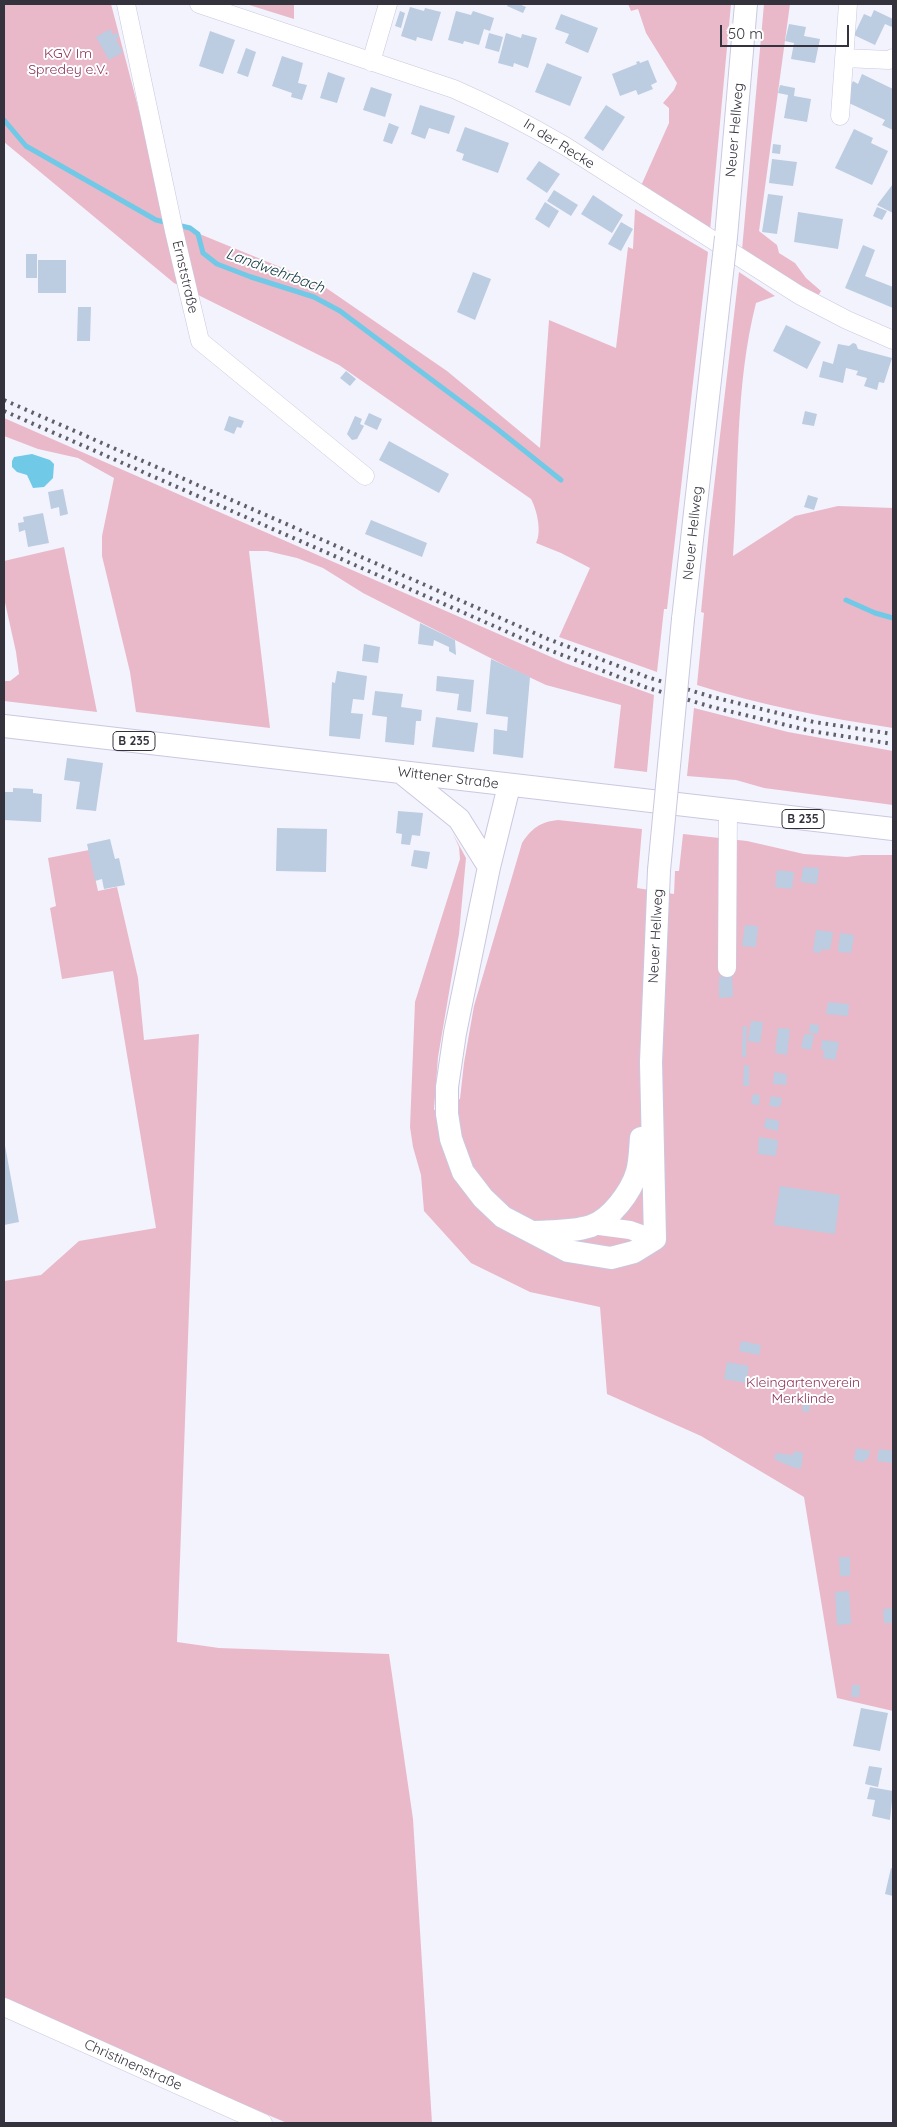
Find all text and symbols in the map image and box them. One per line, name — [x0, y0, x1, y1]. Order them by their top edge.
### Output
scale bar — [722, 15, 851, 47]
text: 50 m — [728, 24, 763, 43]
park label: KGV Im Spredey e.V. — [28, 46, 108, 78]
street label: Neuer Hellweg — [723, 82, 747, 178]
street label: In der Recke — [520, 116, 598, 172]
street label: Ernststraße — [168, 239, 202, 315]
water label: Landwehrbach — [223, 245, 327, 297]
street label: Neuer Hellweg — [680, 485, 706, 581]
road number: B 235 — [113, 731, 155, 750]
street label: Wittener Straße — [396, 763, 500, 793]
road number: B 235 — [782, 810, 824, 829]
street label: Neuer Hellweg — [645, 888, 667, 984]
park label: Kleingartenverein Merklinde — [746, 1375, 860, 1408]
street label: Christinenstraße — [81, 2036, 185, 2094]

